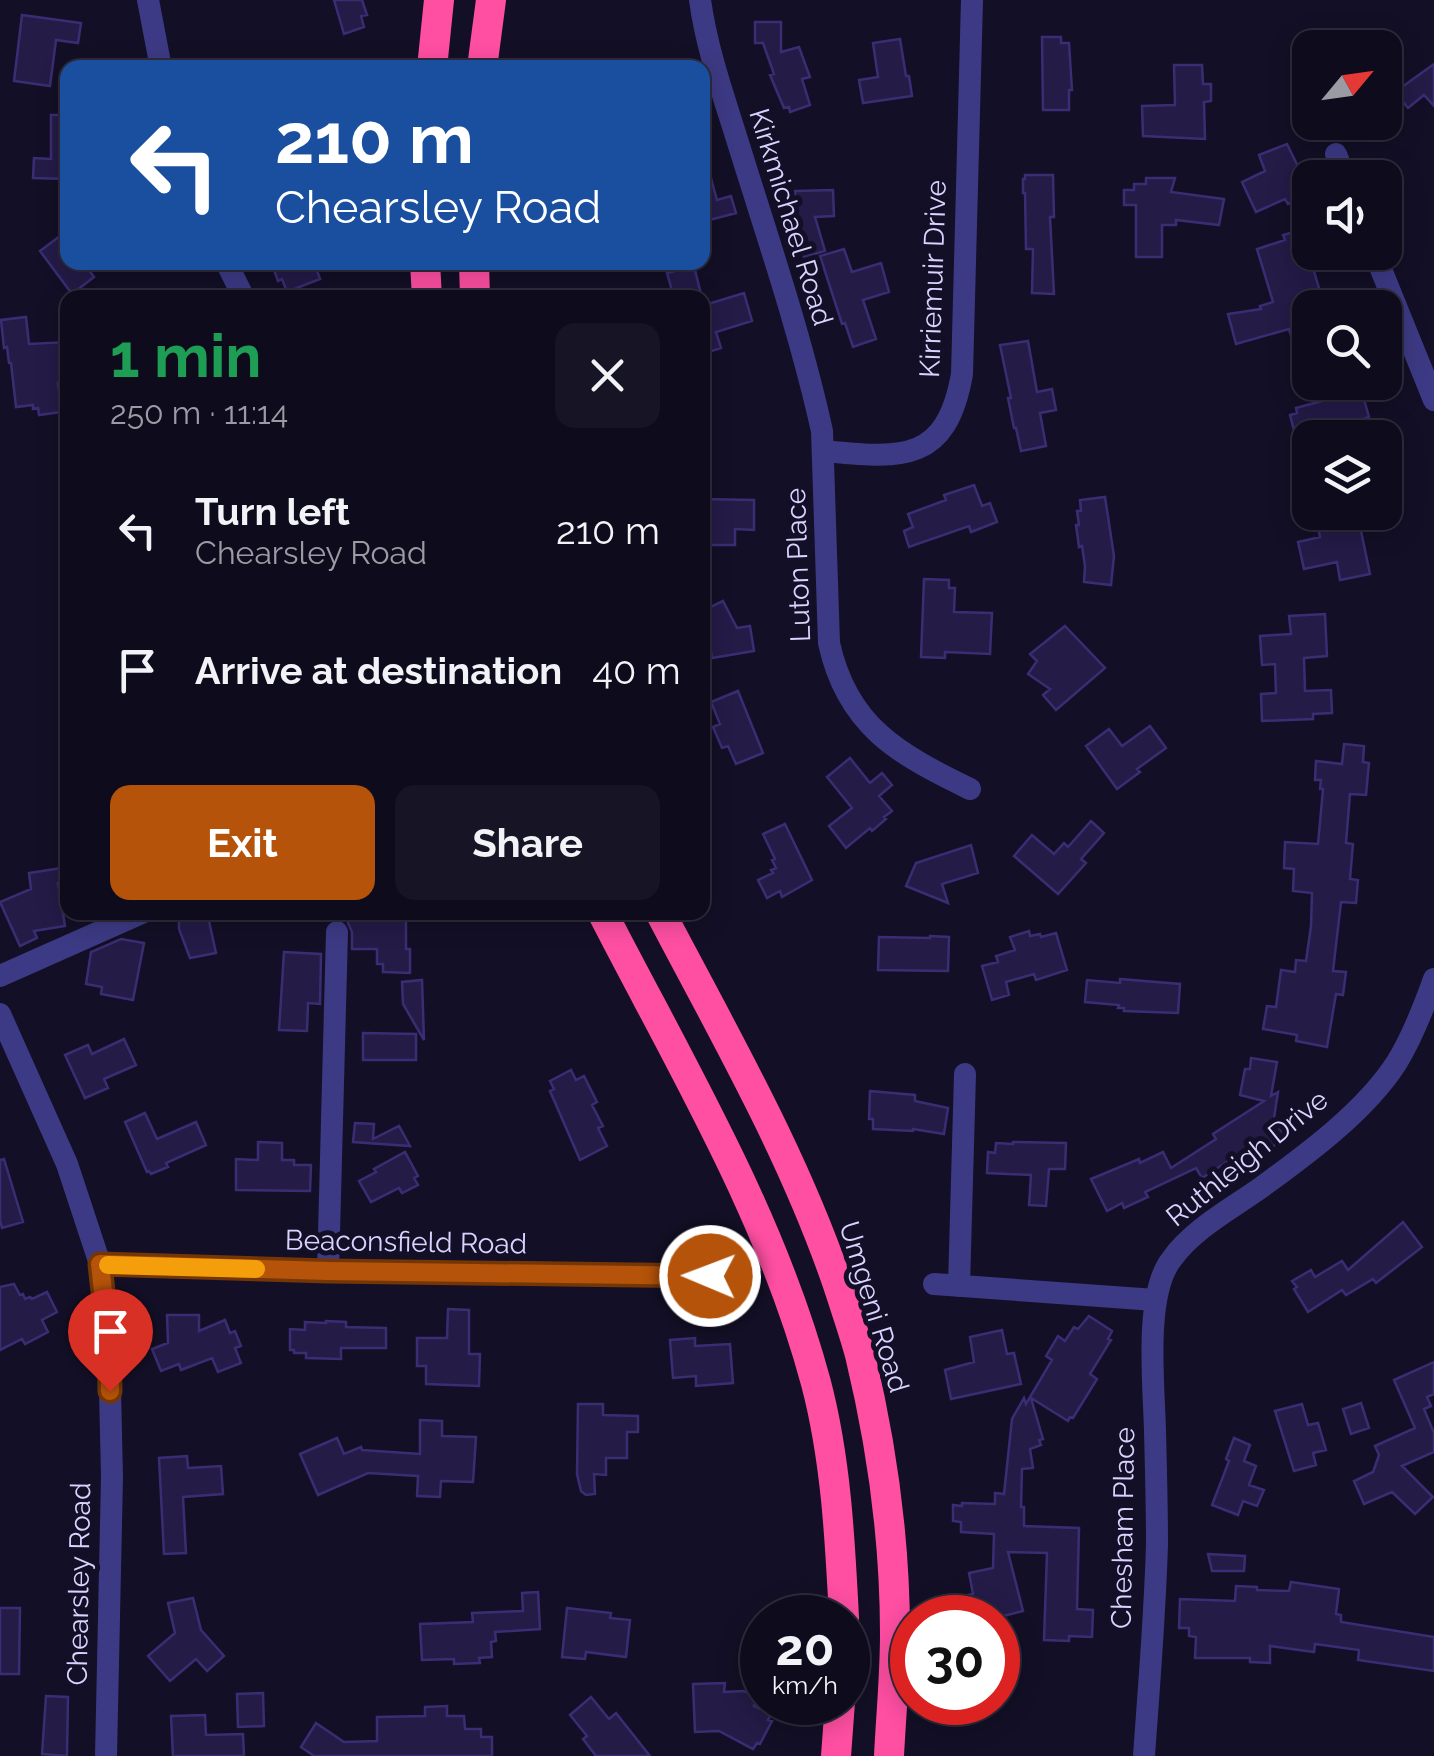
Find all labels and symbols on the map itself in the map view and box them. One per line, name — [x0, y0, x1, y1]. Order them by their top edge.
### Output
north arrow — [1292, 30, 1402, 140]
street label: Kirkmichael Road — [742, 105, 840, 329]
street label: Kirriemuir Drive — [913, 180, 953, 378]
street label: Luton Place — [779, 487, 817, 643]
street label: Ruthleigh Drive — [1160, 1083, 1334, 1233]
street label: Umgeni Road — [832, 1217, 916, 1397]
street label: Beaconsfield Road — [285, 1223, 527, 1261]
position arrow — [658, 1224, 762, 1328]
pin — [68, 1289, 153, 1392]
street label: Chesham Place — [1105, 1427, 1141, 1629]
street label: Chearsley Road — [61, 1482, 97, 1686]
speed limit sign: 30 — [890, 1595, 1020, 1725]

